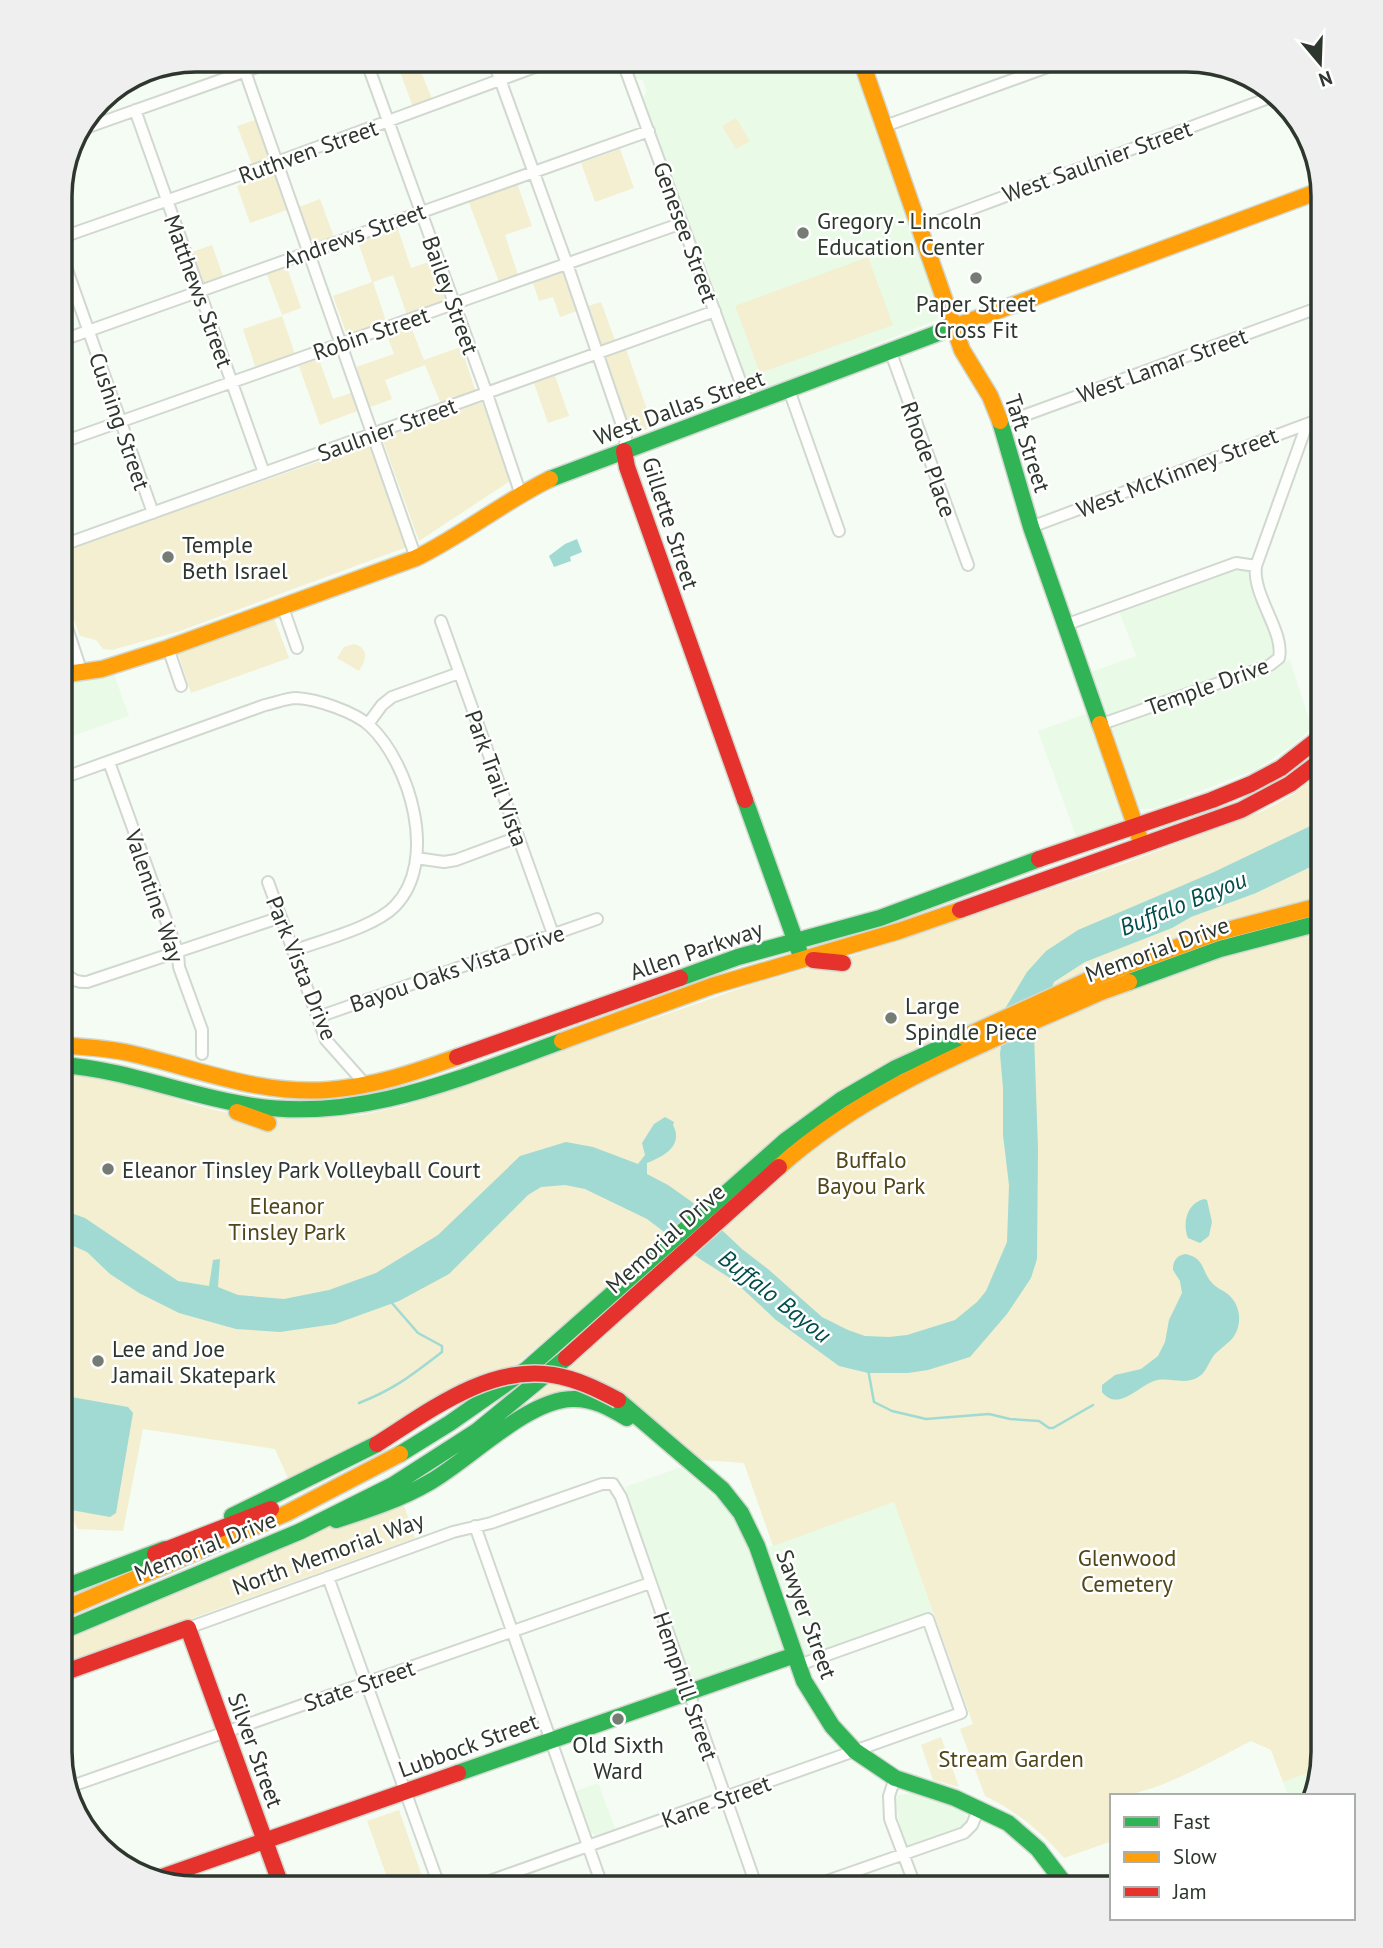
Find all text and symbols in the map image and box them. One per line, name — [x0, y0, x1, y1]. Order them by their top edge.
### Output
north arrow — [1285, 28, 1355, 98]
text: N — [1316, 66, 1335, 92]
street label: Ruthven Street — [234, 112, 382, 190]
street label: West Saulnier Street — [998, 113, 1196, 209]
street label: Genesee Street — [647, 158, 725, 307]
street label: Andrews Street — [279, 196, 429, 274]
place label: Gregory - Lincoln Education Center — [817, 206, 985, 261]
street label: Matthews Street — [158, 211, 240, 372]
marker: Gregory - Lincoln Education Center — [795, 225, 811, 241]
street label: Bailey Street — [416, 232, 486, 358]
marker: Paper Street Cross Fit — [968, 270, 984, 286]
place label: Paper Street Cross Fit — [916, 289, 1036, 344]
street label: Robin Street — [309, 300, 433, 366]
street label: West Lamar Street — [1073, 321, 1251, 409]
street label: Cushing Street — [83, 348, 157, 494]
street label: West Dallas Street — [590, 363, 768, 451]
street label: Saulnier Street — [314, 390, 461, 468]
street label: Taft Street — [999, 390, 1058, 496]
street label: Rhode Place — [895, 397, 963, 521]
street label: West McKinney Street — [1072, 420, 1282, 524]
street label: Gillette Street — [636, 453, 706, 593]
place label: Temple Beth Israel — [182, 530, 288, 585]
marker: Temple Beth Israel — [160, 549, 176, 565]
street label: Temple Drive — [1142, 650, 1272, 722]
street label: Park Trail Vista — [459, 706, 535, 850]
street label: Valentine Way — [118, 825, 191, 966]
water label: Buffalo Bayou — [1115, 863, 1251, 943]
street label: Park Vista Drive — [260, 892, 344, 1044]
street label: Memorial Drive — [1081, 910, 1233, 988]
street label: Allen Parkway — [626, 914, 767, 986]
street label: Bayou Oaks Vista Drive — [346, 918, 568, 1018]
place label: Large Spindle Piece — [905, 991, 1037, 1046]
marker: Large Spindle Piece — [883, 1010, 899, 1026]
park label: Buffalo Bayou Park — [817, 1145, 925, 1200]
place label: Eleanor Tinsley Park Volleyball Court — [122, 1155, 481, 1184]
marker: Eleanor Tinsley Park Volleyball Court — [100, 1161, 116, 1177]
street label: Memorial Drive — [599, 1177, 731, 1299]
park label: Eleanor Tinsley Park — [228, 1191, 346, 1246]
water label: Buffalo Bayou — [712, 1242, 838, 1350]
place label: Lee and Joe Jamail Skatepark — [111, 1334, 276, 1389]
marker: Lee and Joe Jamail Skatepark — [90, 1353, 106, 1369]
street label: Memorial Drive — [130, 1504, 280, 1588]
street label: North Memorial Way — [228, 1505, 428, 1601]
park label: Glenwood Cemetery — [1078, 1543, 1176, 1598]
street label: Sawyer Street — [770, 1545, 844, 1683]
street label: Hemphill Street — [647, 1608, 725, 1764]
street label: State Street — [300, 1652, 419, 1718]
street label: Silver Street — [222, 1689, 290, 1812]
street label: Lubbock Street — [394, 1706, 542, 1784]
marker: Old Sixth Ward — [610, 1711, 626, 1727]
place label: Old Sixth Ward — [572, 1730, 664, 1785]
park label: Stream Garden — [938, 1744, 1084, 1773]
street label: Kane Street — [658, 1768, 775, 1834]
legend — [1110, 1794, 1355, 1920]
text: Fast — [1173, 1808, 1210, 1835]
text: Slow — [1173, 1843, 1217, 1870]
text: Jam — [1172, 1878, 1207, 1905]

